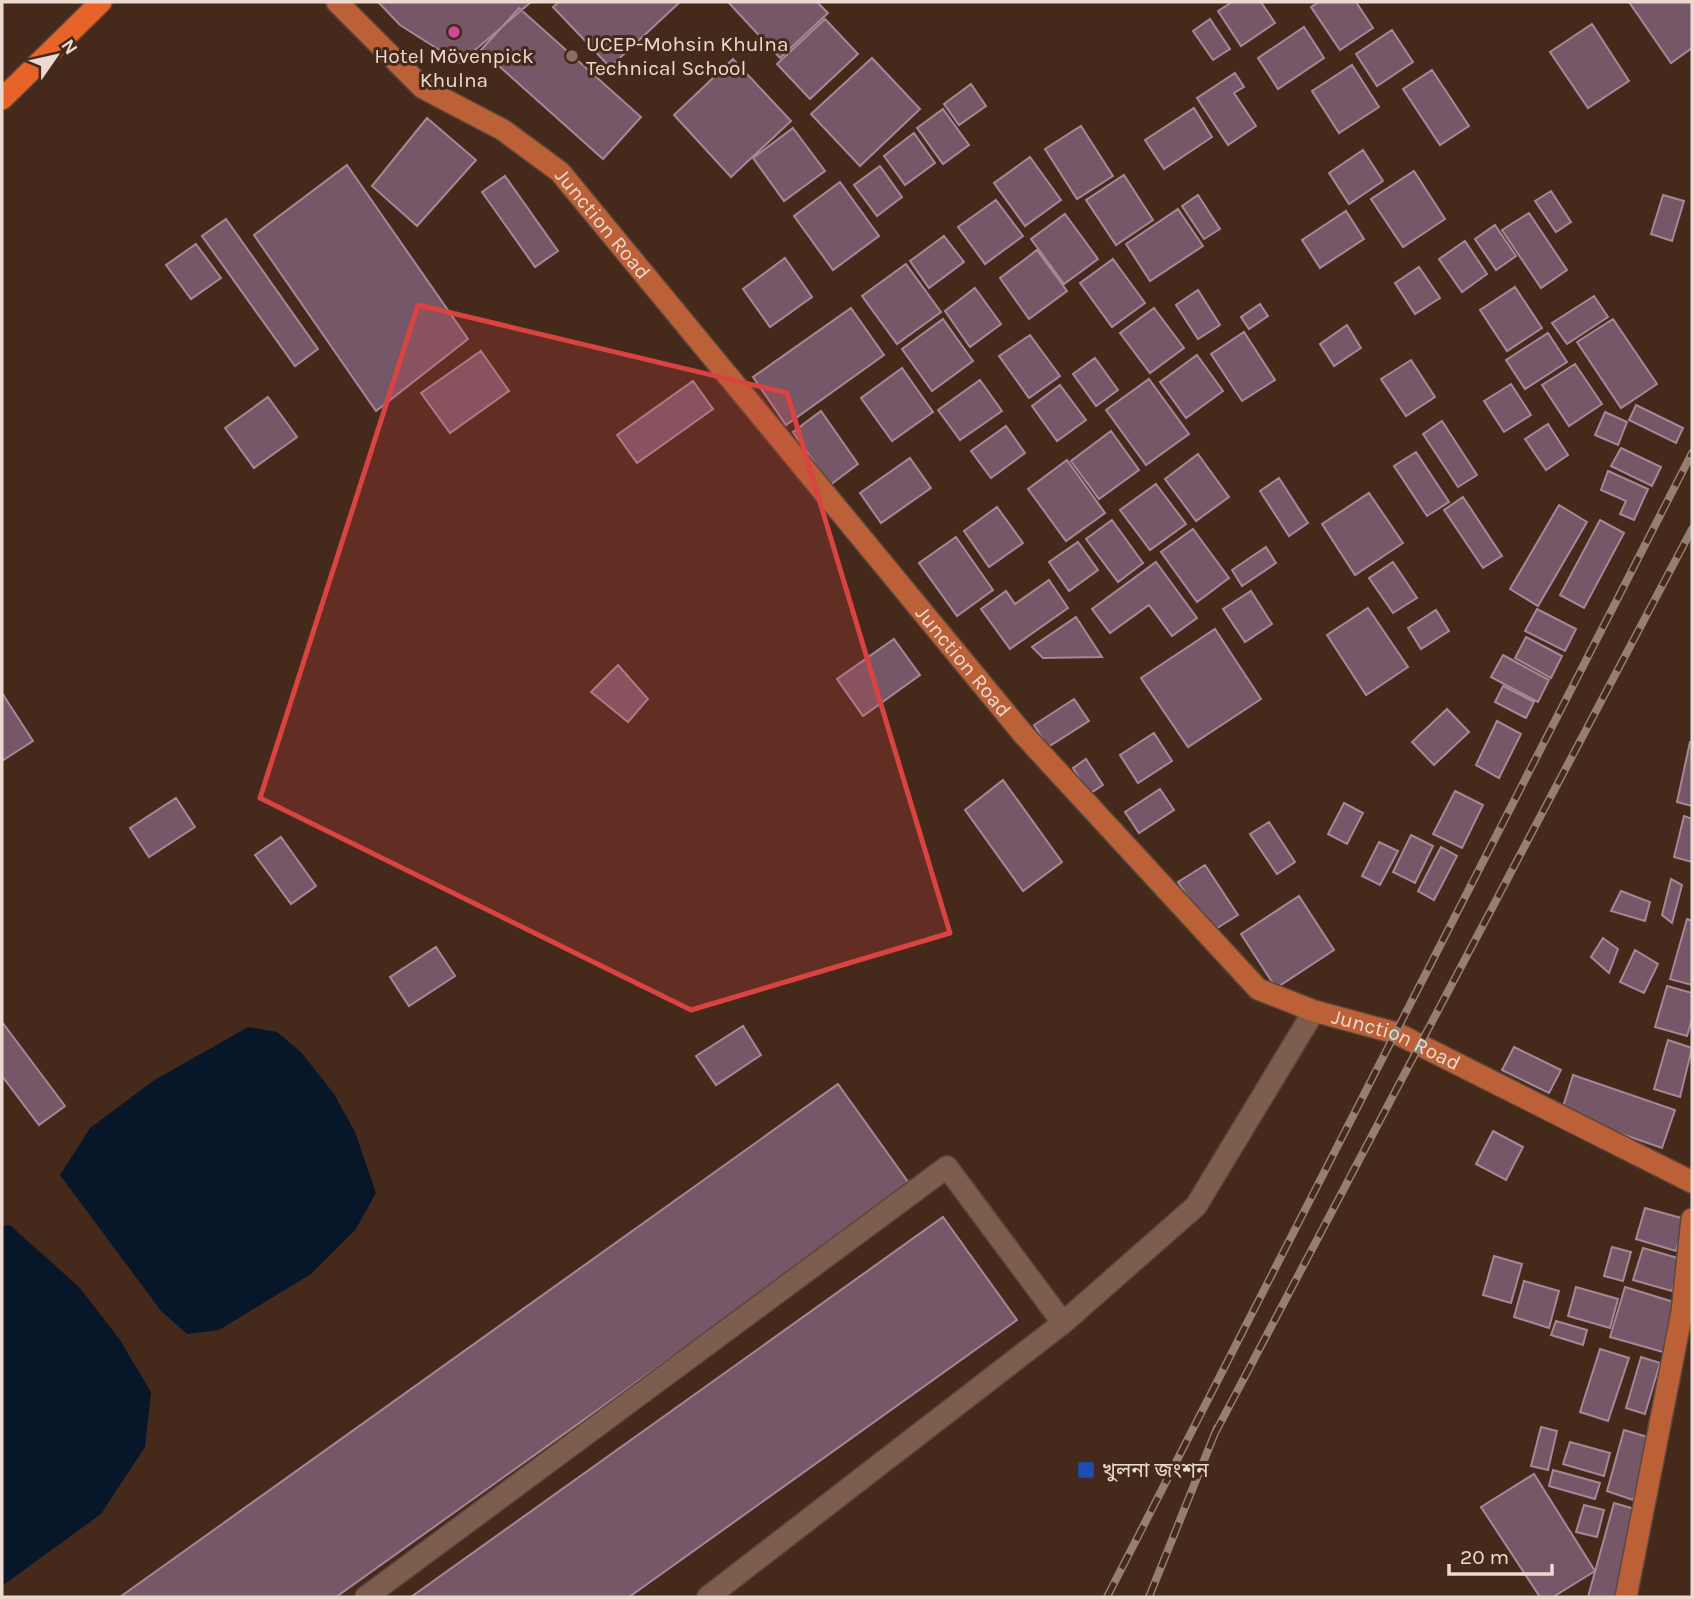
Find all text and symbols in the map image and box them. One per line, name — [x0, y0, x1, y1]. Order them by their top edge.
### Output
north arrow — [21, 21, 91, 91]
marker: Hotel Mövenpick Khulna — [446, 24, 462, 40]
place label: UCEP-Mohsin Khulna Technical School — [586, 32, 788, 80]
text: N — [56, 35, 82, 59]
place label: Hotel Mövenpick Khulna — [374, 44, 534, 92]
marker: UCEP-Mohsin Khulna Technical School — [564, 48, 580, 64]
street label: Junction Road — [550, 164, 655, 284]
street label: Junction Road — [911, 601, 1016, 722]
street label: Junction Road — [1329, 1004, 1464, 1075]
place label: খুলনা জংশন — [1102, 1458, 1209, 1482]
marker: খুলনা জংশন — [1076, 1460, 1096, 1480]
scale bar — [1449, 1532, 1552, 1576]
text: 20 m — [1460, 1545, 1509, 1569]

